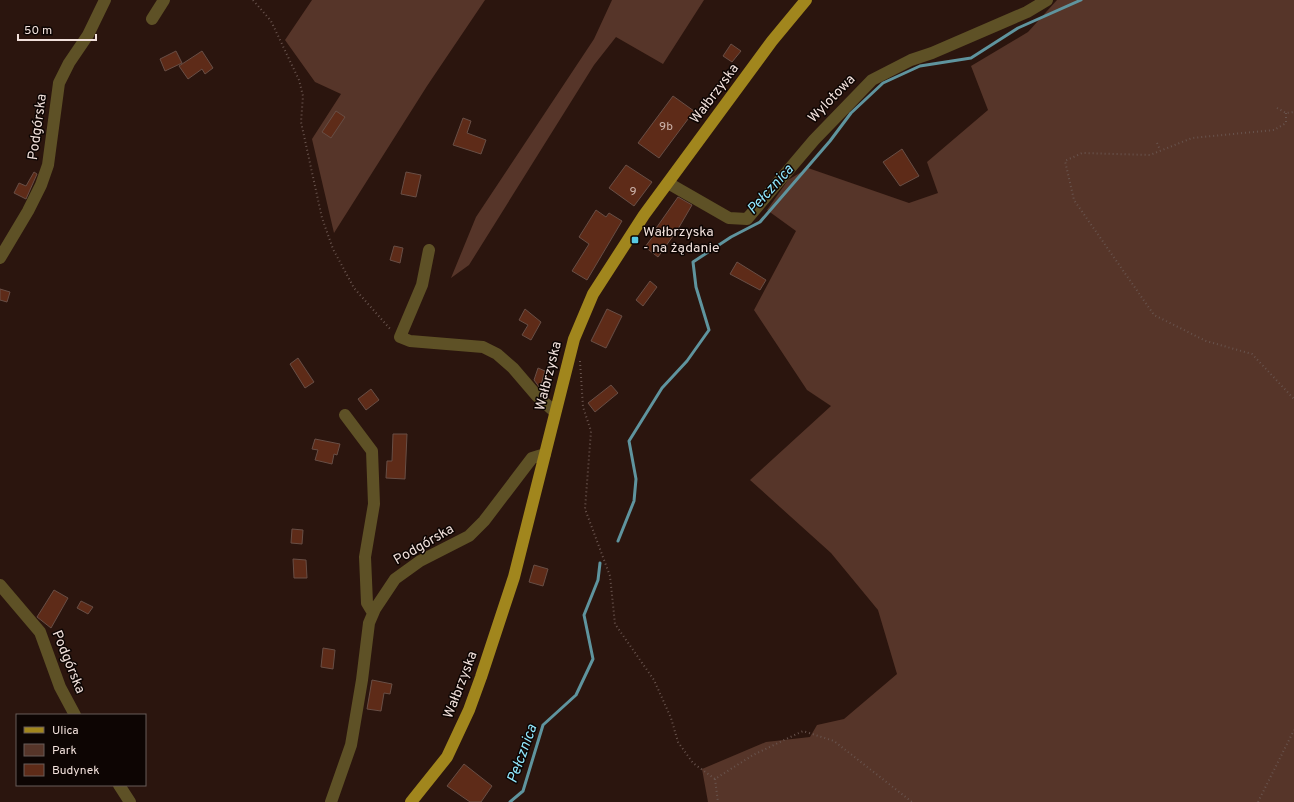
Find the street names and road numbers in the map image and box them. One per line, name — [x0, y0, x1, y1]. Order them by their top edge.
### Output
street label: Wałbrzyska — [687, 61, 743, 127]
street label: Wylotowa — [805, 71, 859, 127]
street label: Podgórska — [25, 93, 51, 161]
street label: Wałbrzyska — [532, 340, 566, 412]
street label: Podgórska — [391, 521, 457, 569]
street label: Podgórska — [48, 628, 88, 696]
street label: Wałbrzyska — [440, 649, 482, 721]

